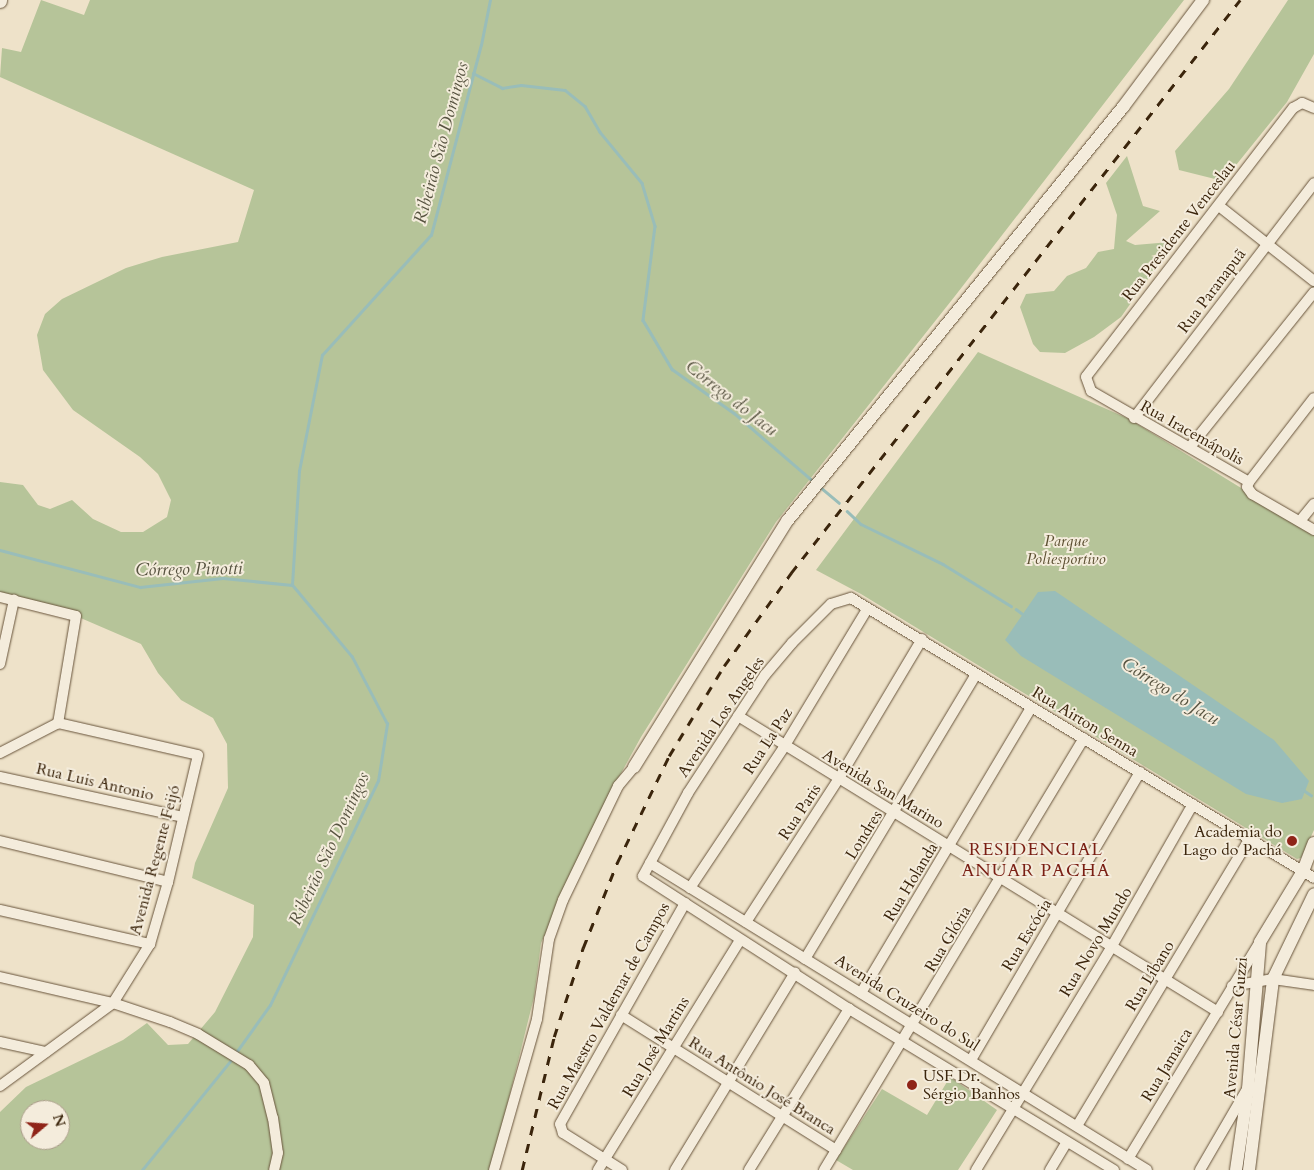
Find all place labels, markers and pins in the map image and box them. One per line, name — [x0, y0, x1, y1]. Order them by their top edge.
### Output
place label: Academia do Lago do Pachá — [1183, 822, 1282, 860]
marker: Academia do Lago do Pachá — [1286, 835, 1298, 847]
place label: USF Dr. Sérgio Banhos — [923, 1066, 1020, 1104]
marker: USF Dr. Sérgio Banhos — [905, 1078, 919, 1092]

